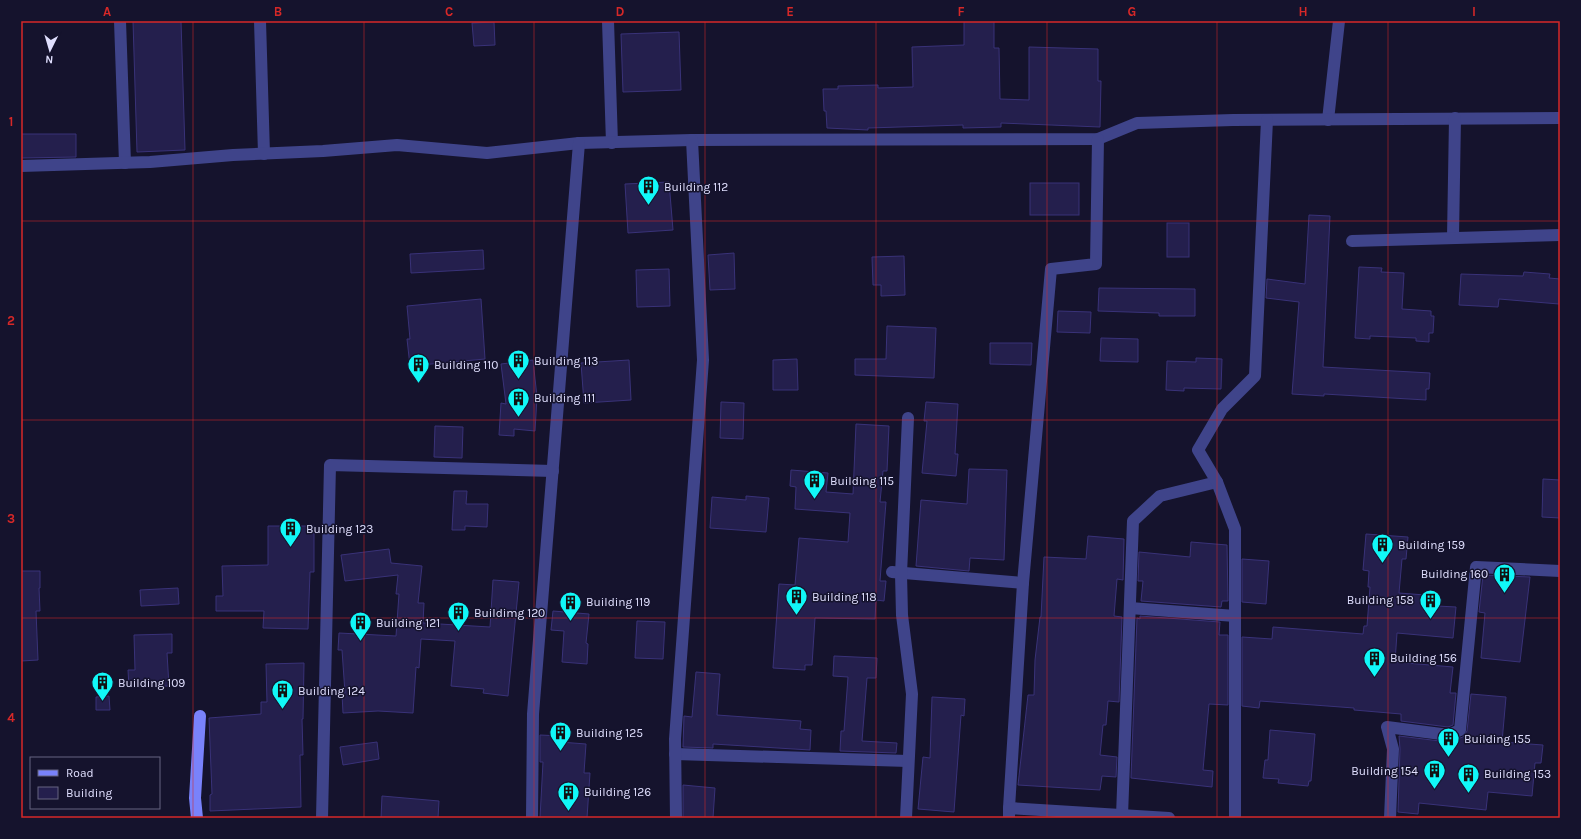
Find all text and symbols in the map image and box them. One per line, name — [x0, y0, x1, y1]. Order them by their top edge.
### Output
text: A — [103, 4, 111, 19]
text: B — [274, 4, 282, 19]
text: C — [445, 4, 453, 19]
text: D — [616, 4, 625, 19]
text: E — [786, 4, 794, 19]
text: F — [957, 4, 965, 19]
text: G — [1128, 4, 1136, 19]
text: H — [1298, 4, 1308, 19]
text: I — [1472, 4, 1476, 19]
north arrow — [30, 30, 70, 70]
text: N — [45, 53, 54, 66]
text: 1 — [9, 114, 13, 129]
building icon: Building 112 — [636, 174, 662, 207]
place label: Building 112 — [664, 180, 728, 194]
text: 2 — [7, 313, 15, 328]
building icon: Building 113 — [506, 348, 532, 381]
building icon: Building 110 — [405, 352, 431, 385]
place label: Building 113 — [534, 354, 598, 368]
place label: Building 110 — [434, 358, 498, 372]
building icon: Building 111 — [505, 385, 531, 418]
place label: Building 111 — [534, 391, 595, 405]
building icon: Building 115 — [801, 468, 827, 501]
place label: Building 115 — [830, 474, 894, 488]
text: 3 — [7, 511, 15, 526]
building icon: Building 123 — [278, 516, 304, 549]
place label: Building 123 — [306, 522, 373, 536]
building icon: Building 159 — [1369, 532, 1395, 565]
place label: Building 159 — [1398, 538, 1465, 552]
building icon: Building 160 — [1491, 561, 1517, 594]
place label: Building 160 — [1421, 567, 1488, 581]
building icon: Building 118 — [783, 584, 809, 617]
building icon: Building 158 — [1417, 587, 1443, 620]
building icon: Building 119 — [557, 589, 583, 622]
place label: Building 118 — [812, 590, 877, 604]
place label: Building 158 — [1347, 593, 1414, 607]
place label: Building 119 — [586, 595, 650, 609]
building icon: Buildimg 120 — [446, 600, 472, 633]
place label: Buildimg 120 — [474, 606, 545, 620]
building icon: Building 121 — [348, 610, 374, 643]
place label: Building 121 — [376, 616, 440, 630]
building icon: Building 156 — [1362, 645, 1388, 678]
place label: Building 156 — [1390, 651, 1457, 665]
building icon: Building 109 — [90, 670, 116, 703]
place label: Building 109 — [118, 676, 185, 690]
building icon: Building 124 — [269, 678, 295, 711]
place label: Building 124 — [298, 684, 365, 698]
text: 4 — [7, 710, 15, 725]
building icon: Building 125 — [548, 720, 574, 753]
place label: Building 125 — [576, 726, 643, 740]
building icon: Building 155 — [1435, 726, 1461, 759]
place label: Building 155 — [1464, 732, 1531, 746]
legend — [30, 757, 160, 809]
building icon: Building 154 — [1421, 758, 1447, 791]
building icon: Building 153 — [1456, 761, 1482, 794]
place label: Building 154 — [1351, 764, 1418, 778]
text: Road — [66, 766, 94, 780]
place label: Building 153 — [1484, 767, 1551, 781]
building icon: Building 126 — [555, 779, 581, 812]
place label: Building 126 — [584, 785, 651, 799]
text: Building — [66, 786, 113, 800]

